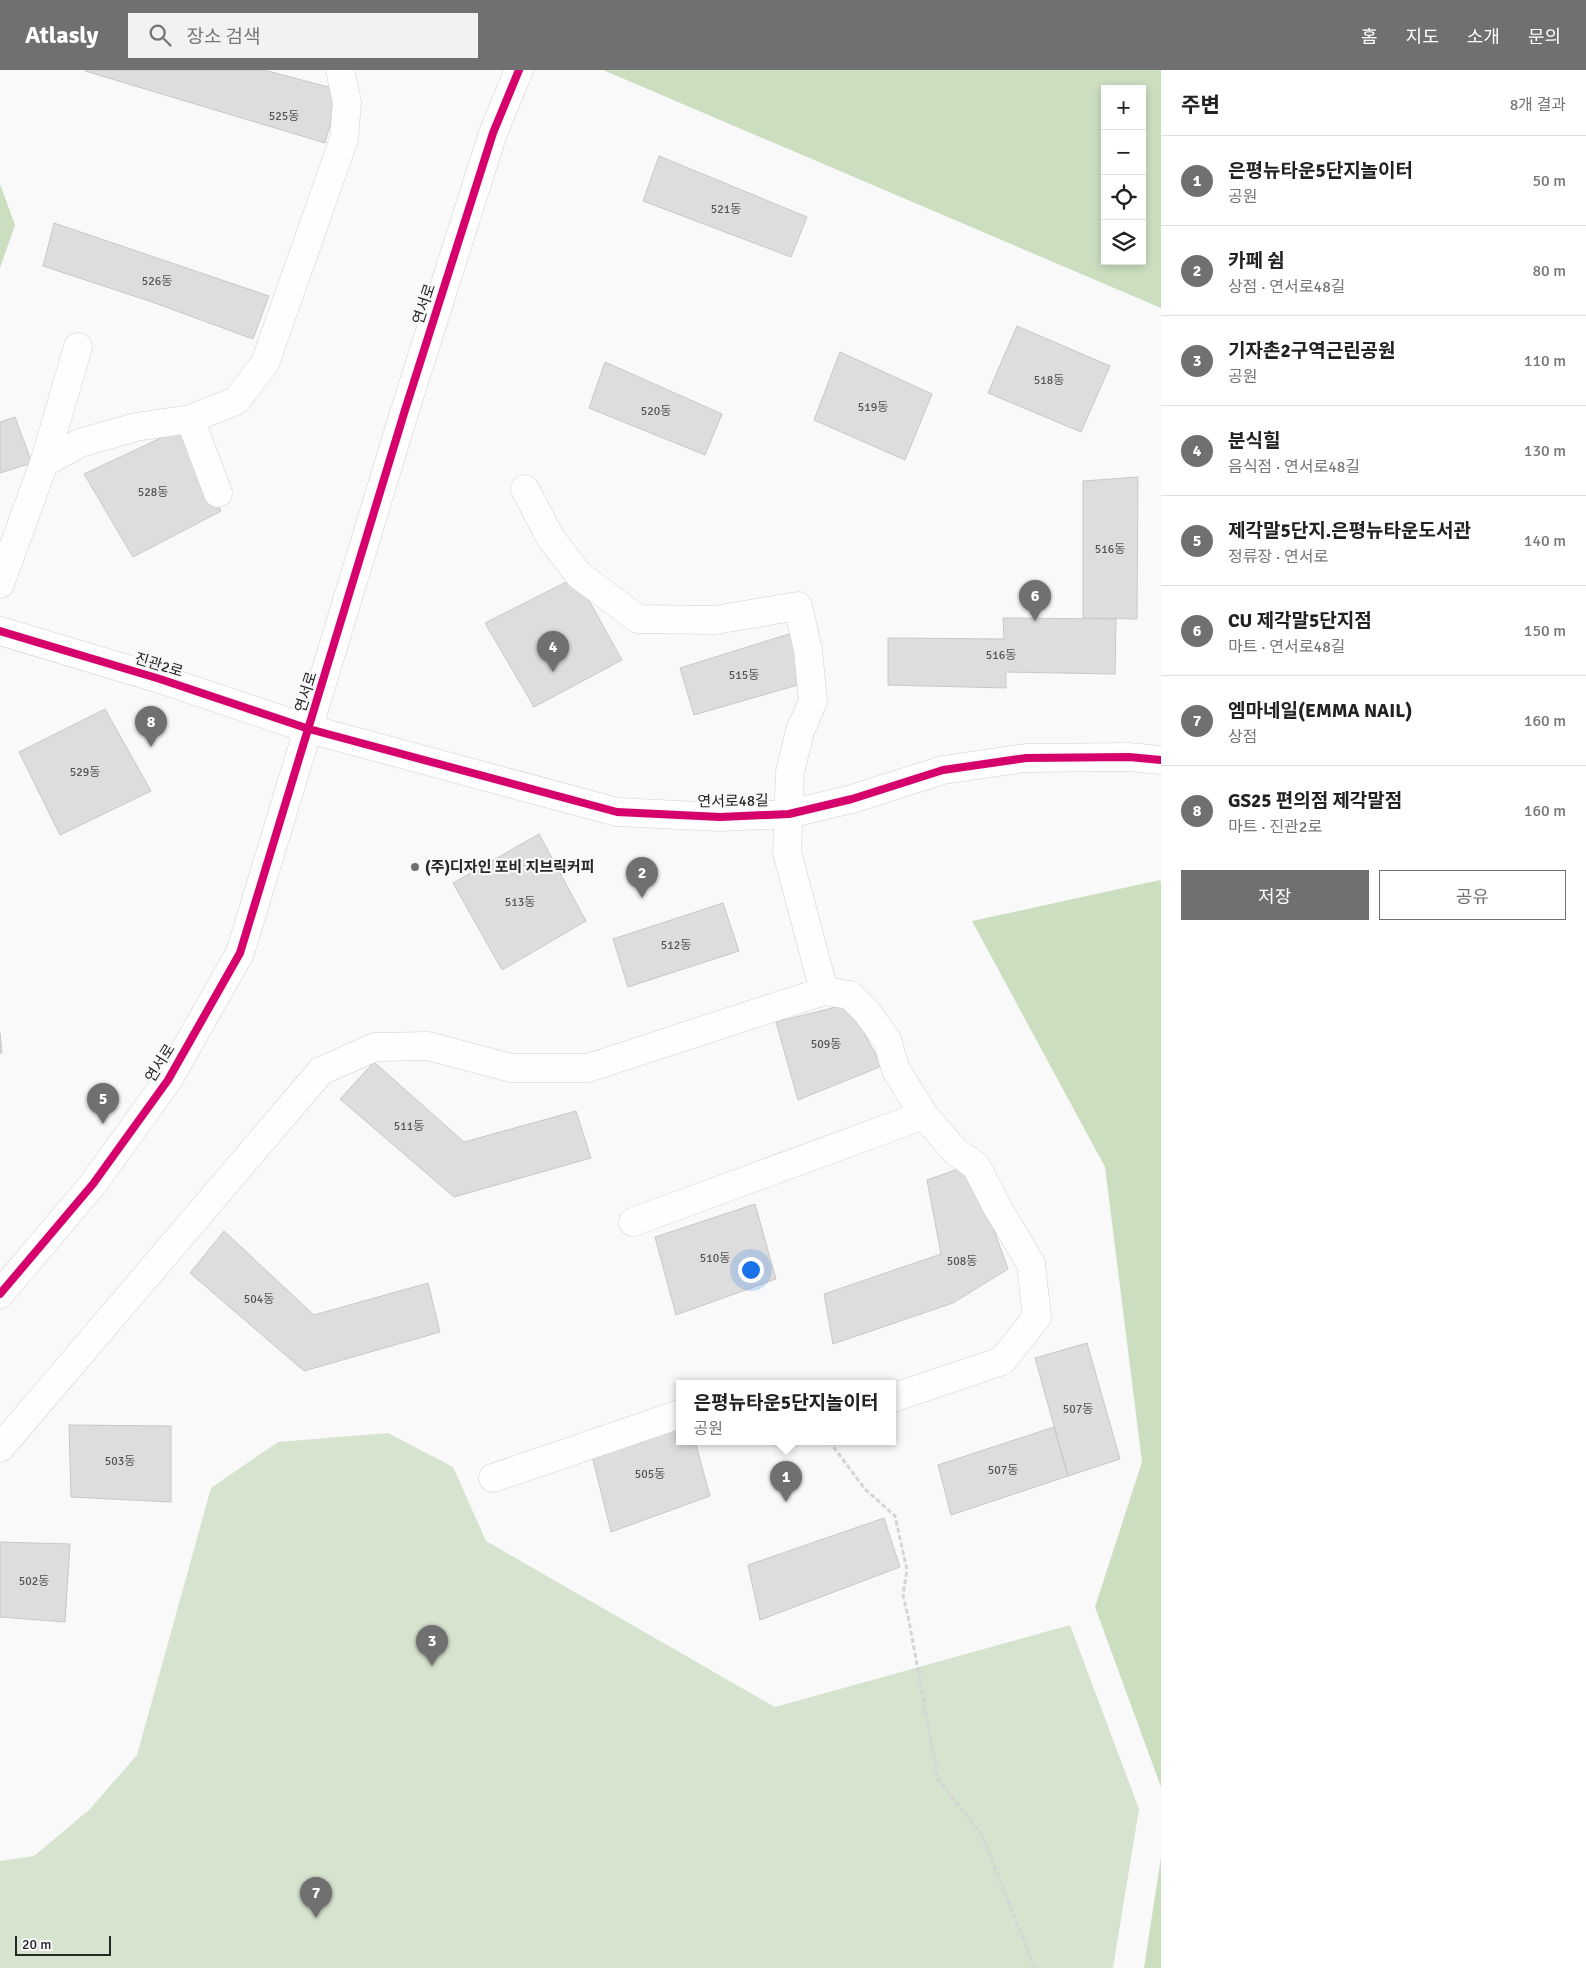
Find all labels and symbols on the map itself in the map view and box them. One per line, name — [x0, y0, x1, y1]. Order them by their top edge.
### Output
house number: 525동 — [269, 109, 299, 124]
house number: 521동 — [711, 202, 741, 217]
house number: 526동 — [142, 274, 172, 289]
street label: 연서로 — [409, 282, 439, 326]
house number: 518동 — [1034, 373, 1064, 388]
house number: 519동 — [858, 400, 888, 415]
house number: 520동 — [641, 404, 671, 419]
house number: 528동 — [138, 485, 168, 500]
house number: 516동 — [1095, 542, 1125, 557]
pin: 6 — [1019, 580, 1051, 621]
pin: 4 — [537, 631, 569, 672]
house number: 516동 — [986, 648, 1016, 663]
street label: 진관2로 — [133, 649, 185, 681]
house number: 515동 — [729, 668, 759, 683]
street label: 연서로 — [291, 670, 321, 714]
pin: 8 — [135, 706, 167, 747]
house number: 529동 — [70, 765, 100, 780]
street label: 연서로48길 — [697, 791, 769, 811]
pin: 2 — [626, 857, 658, 898]
place label: (주)디자인 포비 지브릭커피 — [425, 858, 595, 876]
marker: (주)디자인 포비 지브릭커피 — [409, 861, 421, 873]
house number: 513동 — [505, 895, 535, 910]
house number: 512동 — [661, 938, 691, 953]
house number: 509동 — [811, 1037, 841, 1052]
street label: 연서로 — [141, 1041, 179, 1085]
pin: 5 — [87, 1083, 119, 1124]
house number: 511동 — [394, 1119, 424, 1134]
house number: 510동 — [700, 1251, 730, 1266]
house number: 508동 — [947, 1254, 977, 1269]
your location — [738, 1257, 764, 1283]
house number: 504동 — [244, 1292, 274, 1307]
house number: 507동 — [1063, 1402, 1093, 1417]
house number: 503동 — [105, 1454, 135, 1469]
pin: 1 — [770, 1461, 802, 1502]
house number: 507동 — [988, 1463, 1018, 1478]
house number: 505동 — [635, 1467, 665, 1482]
house number: 502동 — [19, 1574, 49, 1589]
pin: 3 — [416, 1625, 448, 1666]
pin: 7 — [300, 1877, 332, 1918]
scale bar — [15, 1933, 111, 1956]

